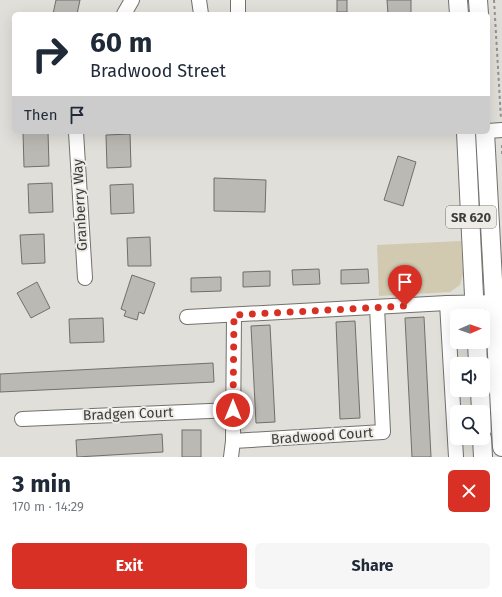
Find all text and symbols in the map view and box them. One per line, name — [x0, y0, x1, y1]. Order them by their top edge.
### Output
text: 60 m — [90, 26, 152, 59]
icon: right — [24, 28, 76, 80]
text: Bradwood Street — [90, 60, 226, 82]
icon: arrive — [66, 104, 88, 126]
text: Then — [24, 106, 58, 124]
street label: Granberry Way — [69, 158, 91, 252]
road number: SR 620 — [446, 206, 496, 228]
pin — [388, 265, 422, 306]
icon: arrive — [394, 271, 416, 293]
north arrow — [450, 309, 490, 349]
map controls — [450, 309, 490, 445]
button: sound — [450, 357, 490, 397]
position arrow — [212, 389, 254, 431]
street label: Bradgen Court — [83, 404, 174, 424]
button: search — [450, 405, 490, 445]
street label: Bradwood Court — [270, 424, 375, 448]
text: 3 min — [12, 470, 71, 498]
button: close — [448, 470, 490, 512]
text: 170 m · 14:29 — [12, 499, 84, 514]
button: Exit — [12, 543, 247, 589]
button: Share — [255, 543, 490, 589]

